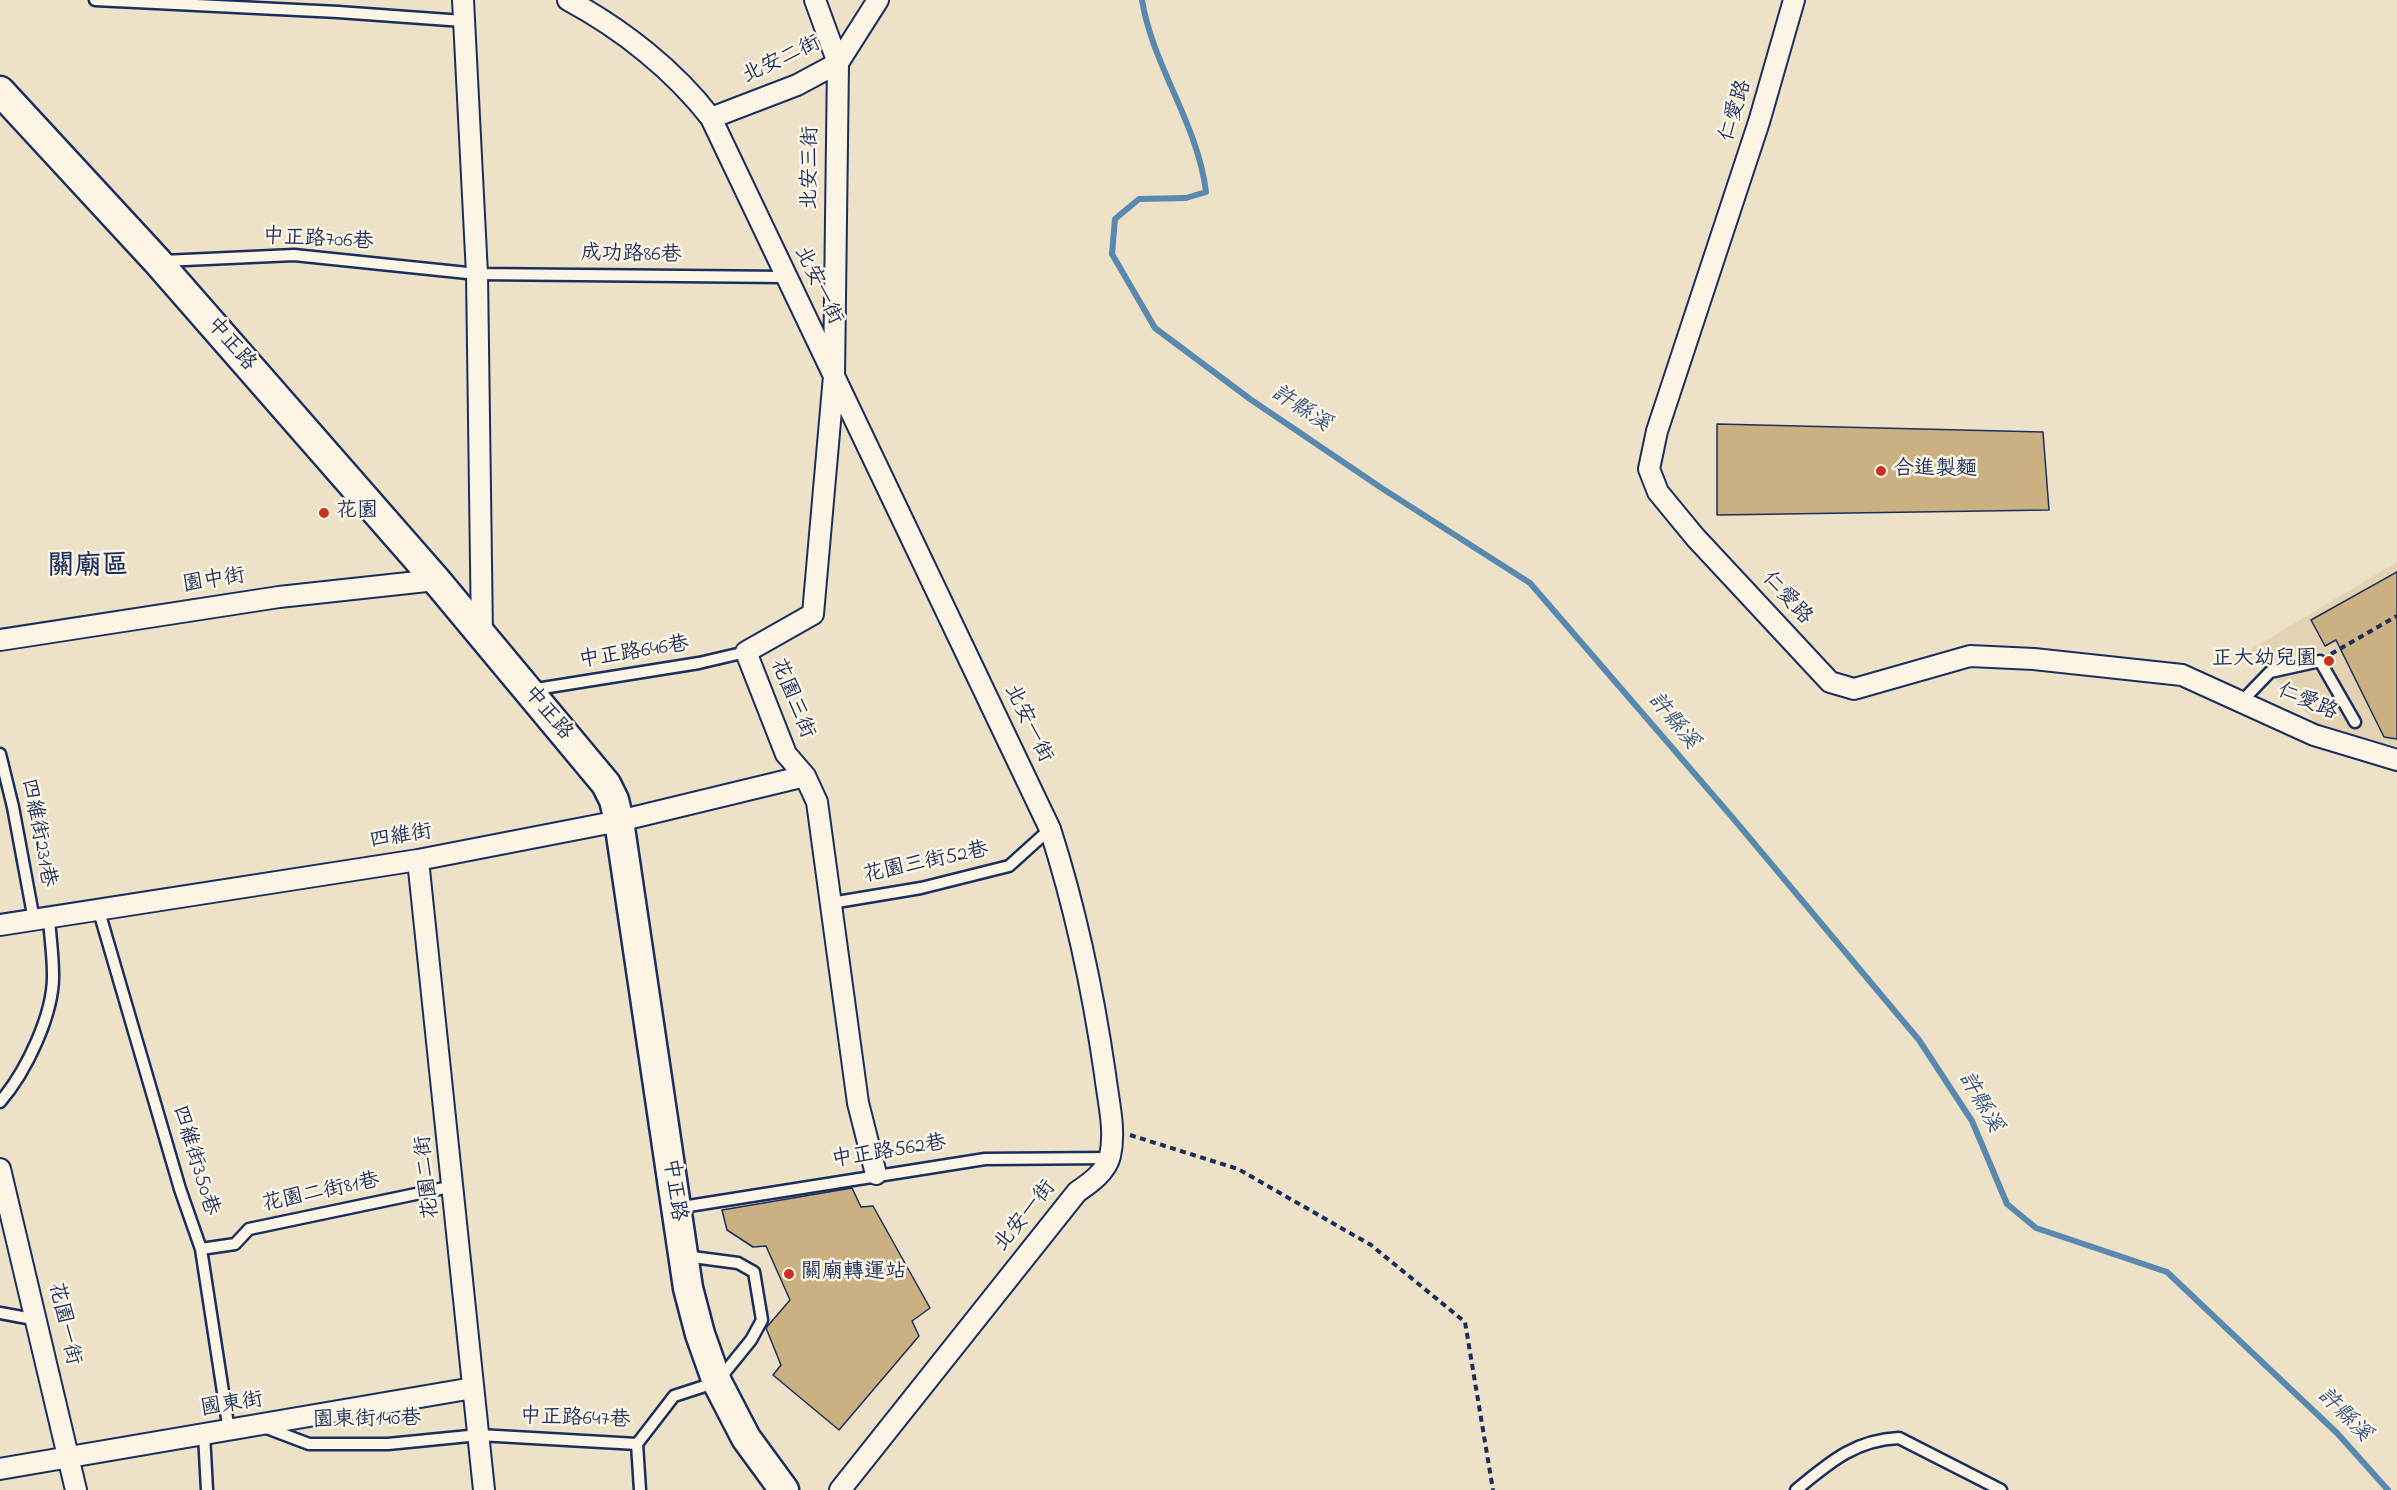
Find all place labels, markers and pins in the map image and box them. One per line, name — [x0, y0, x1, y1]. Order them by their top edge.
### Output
place label: 合進製麵 — [1893, 458, 1977, 484]
marker: 合進製麵 — [1874, 464, 1888, 478]
place label: 花園 — [336, 500, 378, 526]
marker: 花園 — [317, 506, 331, 520]
place label: 正大幼兒園 — [2212, 648, 2317, 674]
marker: 正大幼兒園 — [2322, 654, 2336, 668]
place label: 關廟轉運站 — [801, 1261, 906, 1287]
marker: 關廟轉運站 — [782, 1267, 796, 1281]

